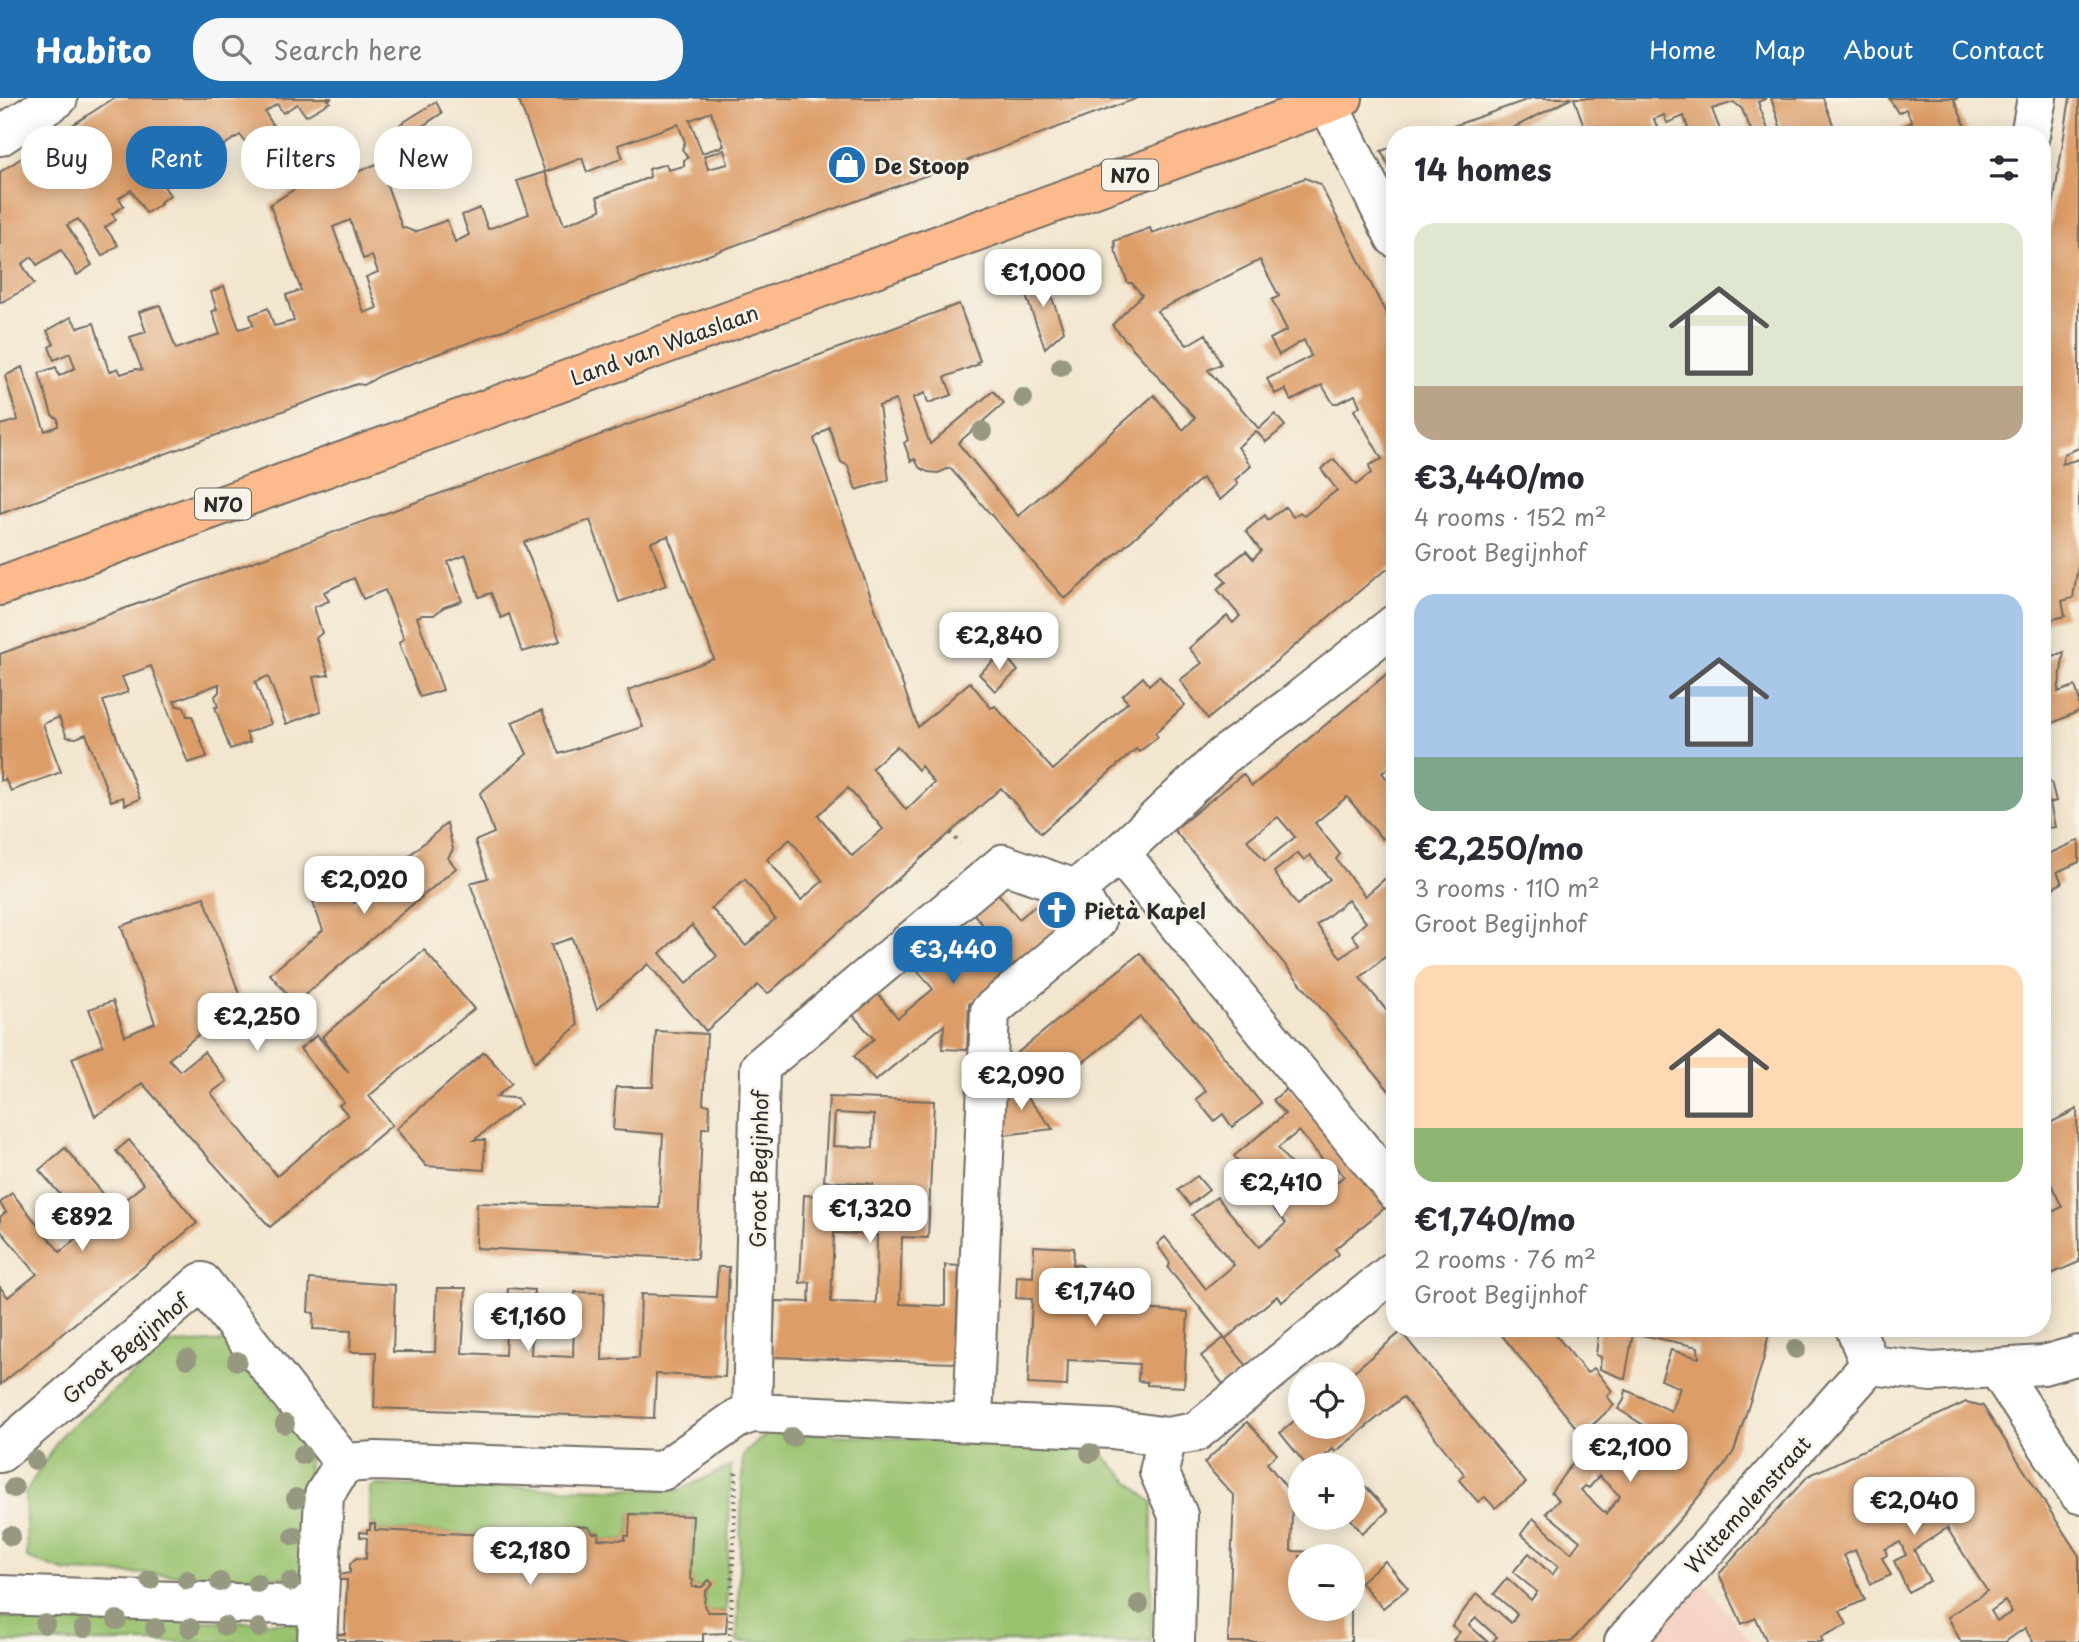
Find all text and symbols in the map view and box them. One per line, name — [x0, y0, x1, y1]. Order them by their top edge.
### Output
search box — [193, 18, 683, 81]
text: Habito — [35, 24, 151, 74]
icon: search — [217, 30, 255, 68]
text: Search here — [273, 30, 422, 69]
text: Home — [1649, 31, 1716, 67]
text: Map — [1754, 31, 1805, 67]
text: About — [1843, 31, 1913, 67]
text: Contact — [1951, 31, 2044, 67]
chip: Buy — [21, 126, 112, 189]
chip: Rent — [126, 126, 227, 189]
chip: Filters — [241, 126, 360, 189]
chip: New — [374, 126, 472, 189]
shop icon: De Stoop — [826, 144, 868, 186]
text: 14 homes — [1414, 146, 1552, 191]
place label: De Stoop — [874, 149, 970, 181]
icon: filters — [1985, 149, 2023, 187]
road number: N70 — [1102, 159, 1158, 190]
pin: €1,000 — [986, 250, 1100, 309]
text: €1,000 — [1001, 254, 1085, 289]
icon: home — [1656, 268, 1782, 394]
street label: Land van Waaslaan — [565, 295, 763, 393]
text: €3,440/mo — [1414, 454, 1584, 499]
road number: N70 — [195, 488, 251, 520]
text: 4 rooms · 152 m² — [1414, 499, 1607, 534]
text: Groot Begijnhof — [1414, 534, 1587, 569]
pin: €2,840 — [942, 612, 1056, 672]
text: €2,840 — [955, 617, 1043, 652]
icon: home — [1656, 639, 1782, 765]
text: €2,250/mo — [1414, 825, 1584, 870]
pin: €2,020 — [307, 856, 421, 916]
text: €2,020 — [320, 861, 408, 896]
text: 3 rooms · 110 m² — [1414, 870, 1600, 905]
church icon: Pietà Kapel — [1036, 889, 1078, 931]
place label: Pietà Kapel — [1084, 894, 1206, 926]
text: Groot Begijnhof — [1414, 905, 1587, 940]
pin: €3,440 — [896, 926, 1010, 986]
text: €3,440 — [909, 931, 997, 966]
pin: €2,250 — [200, 993, 314, 1053]
text: €2,250 — [214, 998, 300, 1033]
icon: home — [1656, 1010, 1782, 1136]
pin: €2,090 — [964, 1052, 1078, 1112]
text: €2,090 — [978, 1057, 1064, 1092]
street label: Groot Begijnhof — [741, 1088, 775, 1248]
pin: €2,410 — [1224, 1160, 1338, 1219]
text: €2,410 — [1240, 1164, 1322, 1199]
pin: €1,320 — [813, 1186, 927, 1245]
text: €1,320 — [829, 1190, 911, 1225]
pin: €892 — [41, 1194, 123, 1253]
text: €1,740/mo — [1414, 1196, 1575, 1241]
text: €892 — [51, 1198, 113, 1233]
text: 2 rooms · 76 m² — [1414, 1241, 1596, 1276]
pin: €1,740 — [1038, 1268, 1152, 1328]
text: €1,740 — [1055, 1273, 1135, 1308]
text: Groot Begijnhof — [1414, 1276, 1587, 1311]
street label: Groot Begijnhof — [54, 1284, 197, 1411]
pin: €1,160 — [471, 1294, 585, 1353]
text: €1,160 — [490, 1298, 566, 1333]
map controls — [1288, 1362, 1365, 1621]
button: locate — [1288, 1362, 1365, 1439]
pin: €2,100 — [1573, 1424, 1687, 1484]
street label: Wittemolenstraat — [1676, 1428, 1818, 1580]
text: €2,100 — [1588, 1429, 1672, 1464]
button: + — [1288, 1453, 1365, 1530]
pin: €2,040 — [1857, 1478, 1971, 1537]
text: €2,040 — [1870, 1482, 1958, 1517]
pin: €2,180 — [473, 1528, 587, 1587]
text: €2,180 — [489, 1532, 571, 1567]
button: − — [1288, 1544, 1365, 1621]

